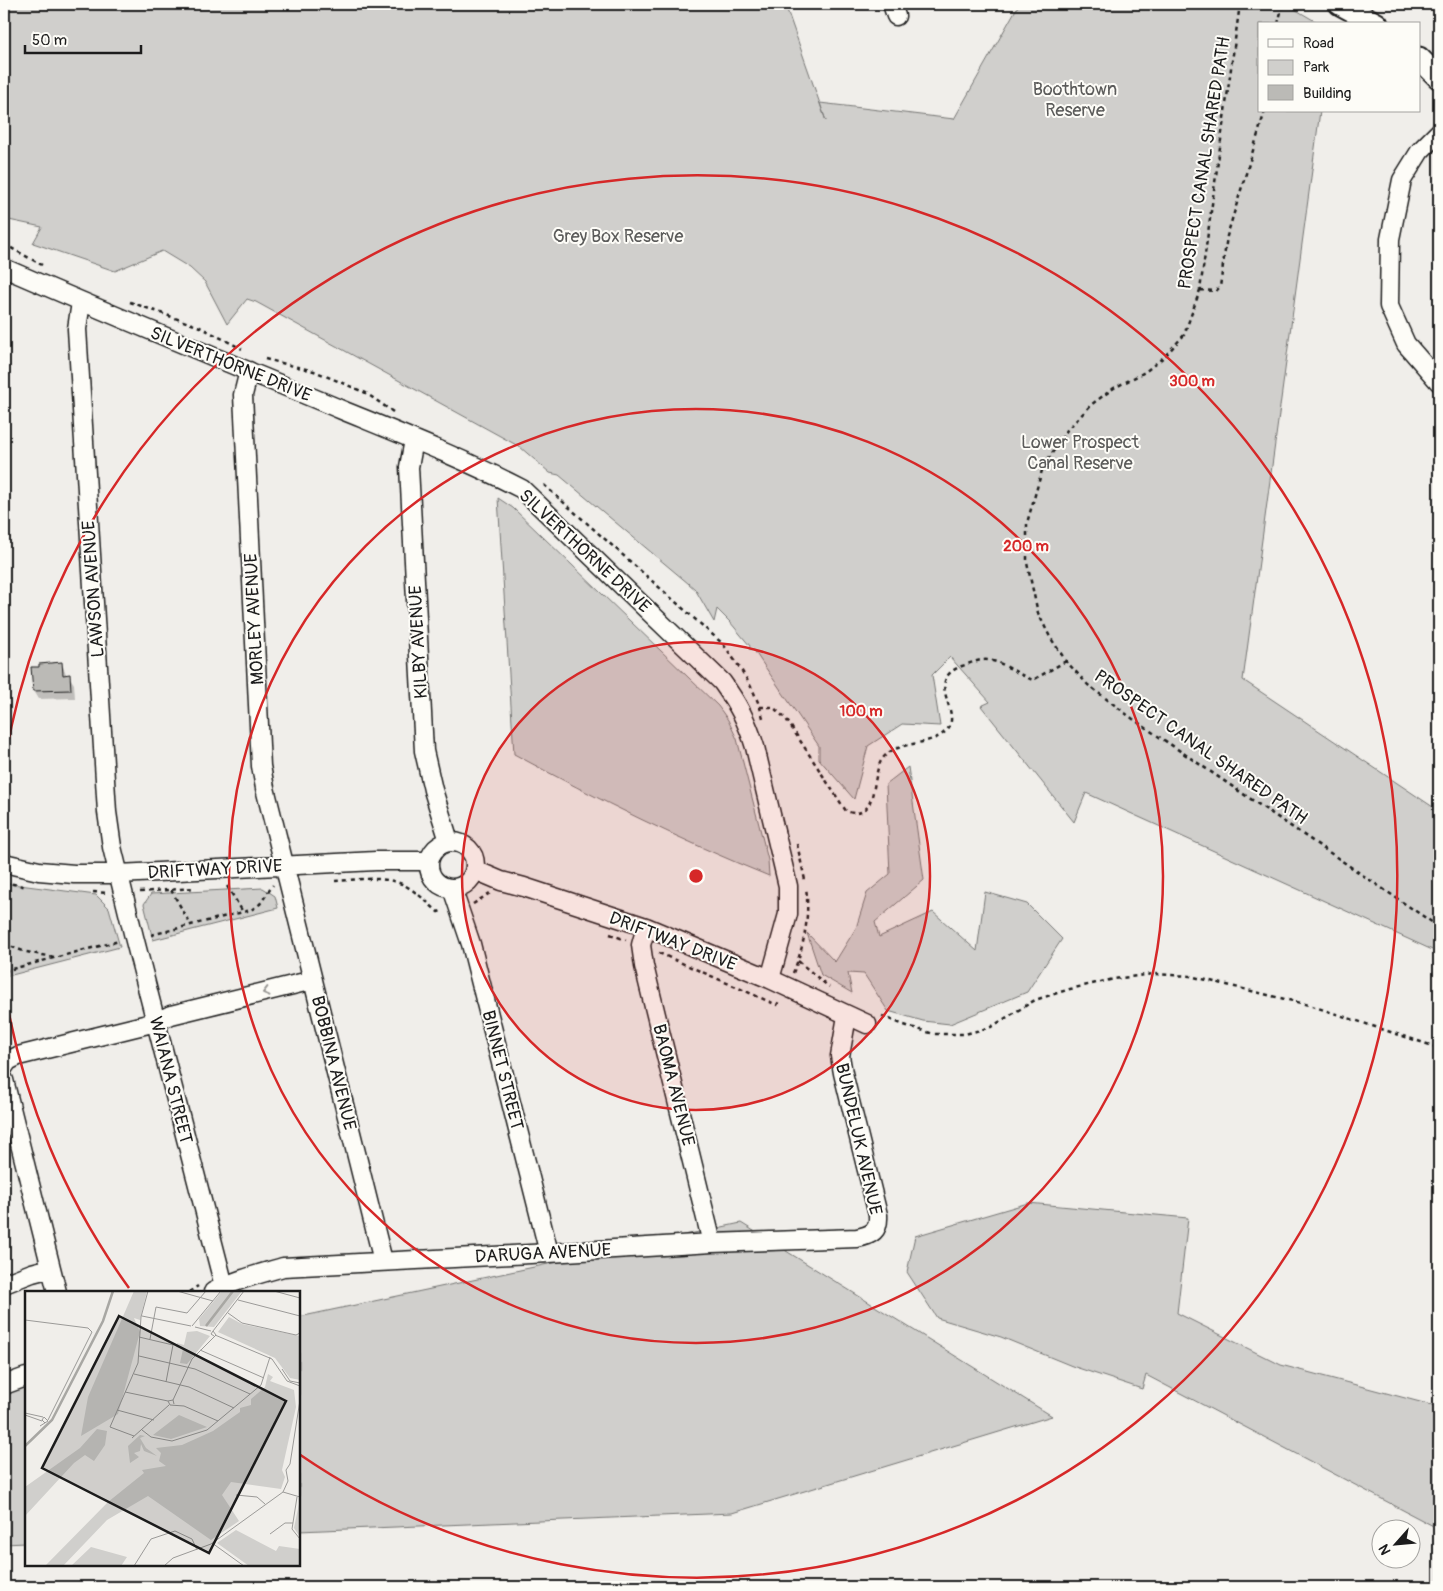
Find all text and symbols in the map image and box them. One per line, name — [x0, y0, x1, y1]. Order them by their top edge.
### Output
scale bar — [25, 22, 141, 54]
legend — [1258, 22, 1420, 112]
text: 50 m — [32, 31, 67, 50]
text: Road — [1303, 34, 1334, 53]
street label: PROSPECT CANAL SHARED PATH — [1173, 35, 1236, 291]
text: Park — [1303, 58, 1330, 77]
park label: Boothtown Reserve — [1033, 78, 1117, 122]
text: Building — [1303, 84, 1351, 103]
park label: Grey Box Reserve — [553, 225, 683, 248]
street label: SILVERTHORNE DRIVE — [147, 322, 315, 407]
text: 300 m — [1169, 372, 1215, 391]
park label: Lower Prospect Canal Reserve — [1021, 431, 1140, 475]
street label: SILVERTHORNE DRIVE — [514, 484, 655, 618]
street label: LAWSON AVENUE — [77, 520, 110, 658]
text: 200 m — [1003, 537, 1049, 556]
street label: MORLEY AVENUE — [240, 552, 269, 685]
street label: KILBY AVENUE — [404, 584, 433, 699]
street label: PROSPECT CANAL SHARED PATH — [1090, 665, 1312, 830]
text: 100 m — [840, 702, 882, 721]
street label: DRIFTWAY DRIVE — [147, 854, 283, 885]
centre of rings — [687, 867, 705, 885]
street label: DRIFTWAY DRIVE — [606, 907, 740, 976]
one-way arrow — [262, 986, 271, 997]
street label: BOBBINA AVENUE — [306, 993, 361, 1133]
street label: BINNET STREET — [477, 1008, 528, 1132]
street label: WAIANA STREET — [144, 1014, 197, 1146]
street label: BAOMA AVENUE — [647, 1022, 700, 1149]
street label: BUNDELUK AVENUE — [830, 1061, 887, 1217]
street label: DARUGA AVENUE — [474, 1238, 612, 1269]
inset map — [25, 1291, 300, 1566]
north arrow — [1370, 1518, 1420, 1568]
text: N — [1375, 1542, 1395, 1558]

